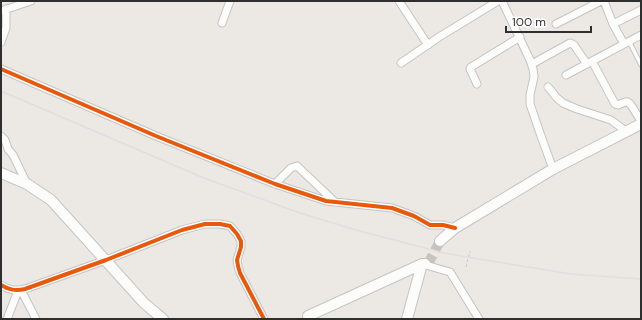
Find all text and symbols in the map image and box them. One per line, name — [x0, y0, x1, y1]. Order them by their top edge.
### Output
scale bar — [506, 8, 591, 34]
text: 100 m — [512, 14, 546, 30]

